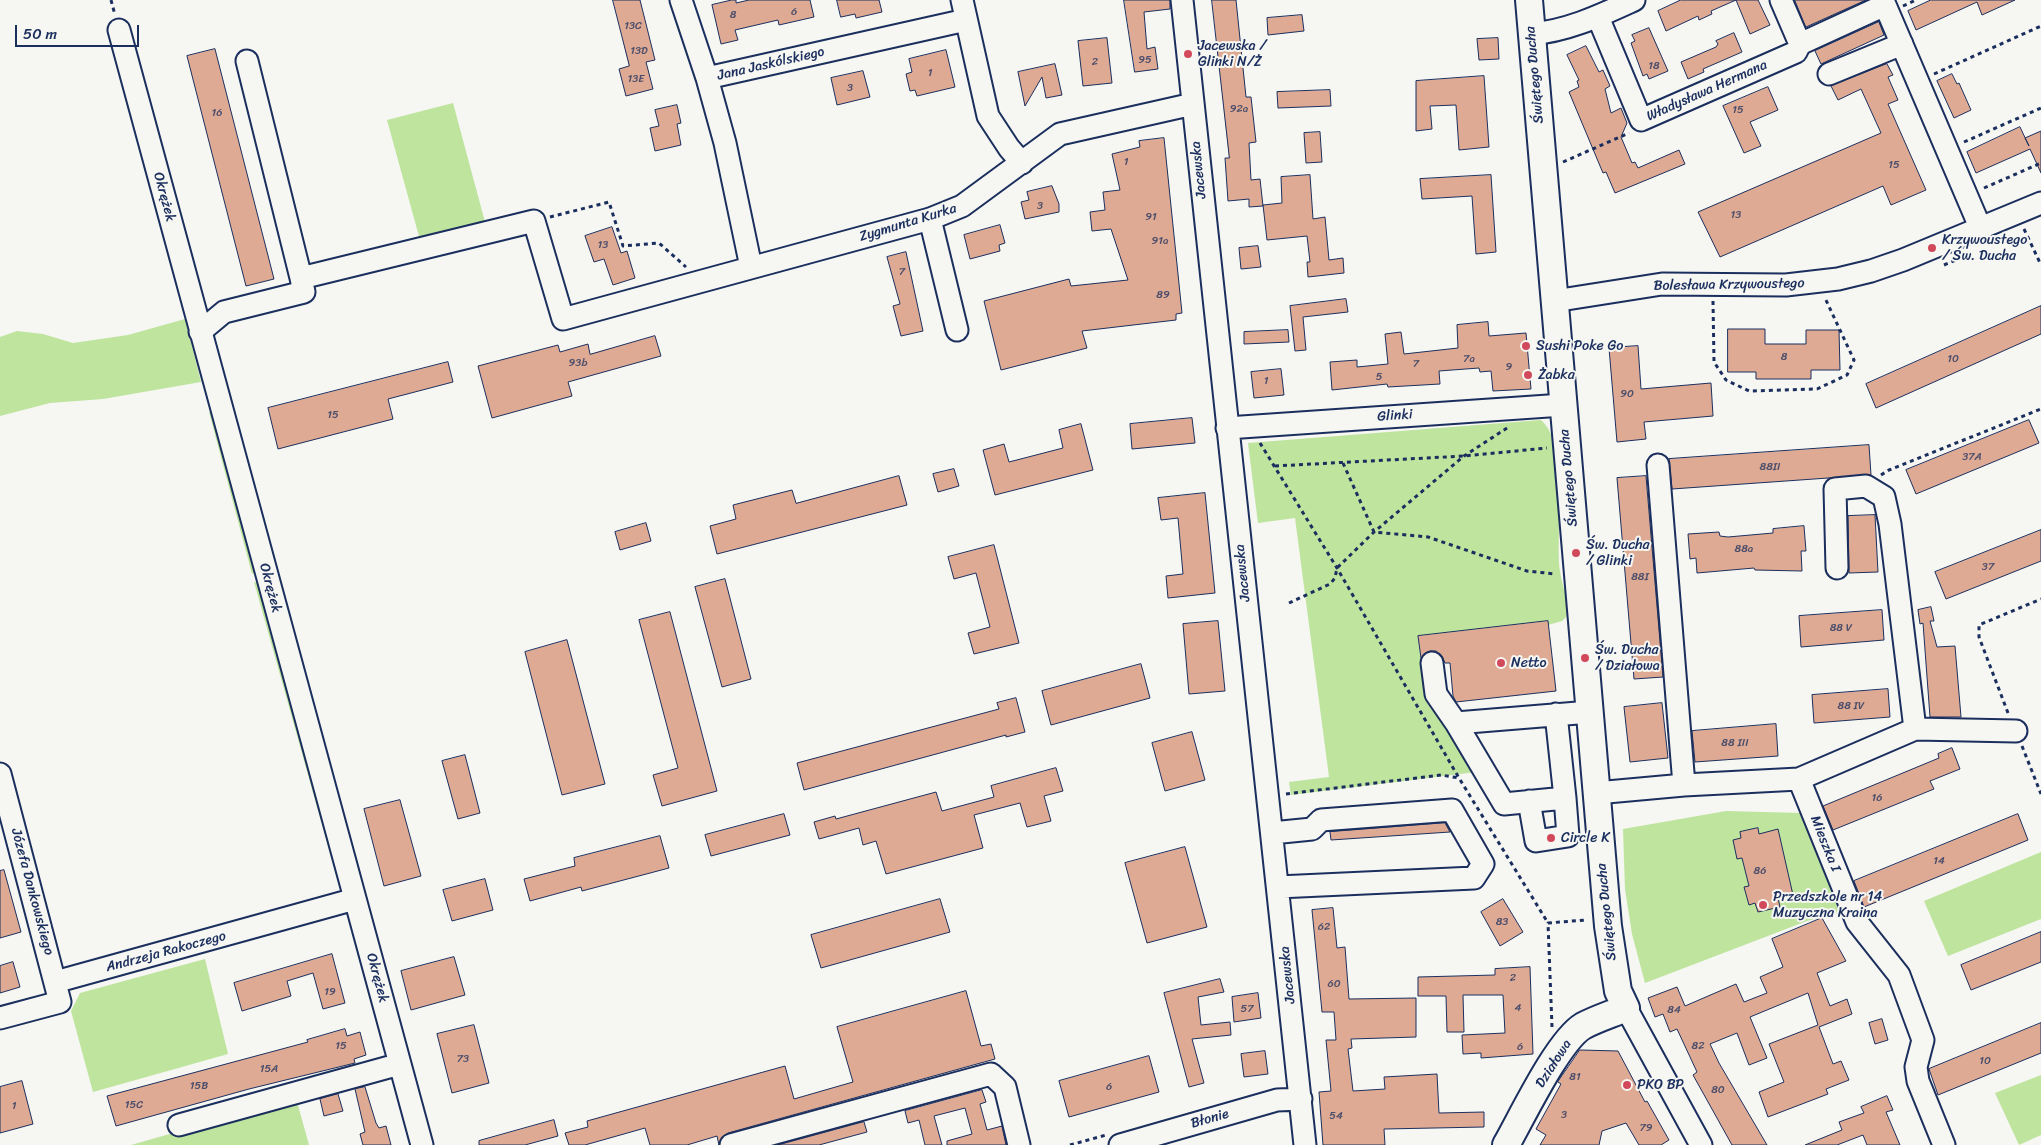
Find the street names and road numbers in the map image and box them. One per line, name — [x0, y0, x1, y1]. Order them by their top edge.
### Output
street label: Świętego Ducha — [1522, 26, 1548, 124]
street label: Jana Jaskólskiego — [716, 44, 826, 84]
street label: Władysława Hermana — [1644, 57, 1770, 125]
street label: Jacewska — [1188, 140, 1210, 200]
street label: Okrężek — [149, 170, 179, 224]
street label: Zygmunta Kurka — [857, 200, 959, 246]
street label: Bolesława Krzywoustego — [1653, 275, 1805, 295]
street label: Glinki — [1377, 406, 1413, 426]
street label: Świętego Ducha — [1556, 429, 1582, 527]
street label: Jacewska — [1232, 543, 1254, 603]
street label: Okrężek — [255, 561, 285, 615]
street label: Mieszka I — [1806, 813, 1844, 875]
street label: Józefa Dankowskiego — [7, 827, 57, 957]
street label: Świętego Ducha — [1594, 863, 1620, 961]
street label: Andrzeja Rakoczego — [104, 928, 228, 976]
street label: Jacewska — [1277, 945, 1299, 1005]
street label: Okrężek — [362, 951, 392, 1005]
street label: Działowa — [1532, 1037, 1576, 1091]
street label: Błonie — [1189, 1106, 1231, 1132]

